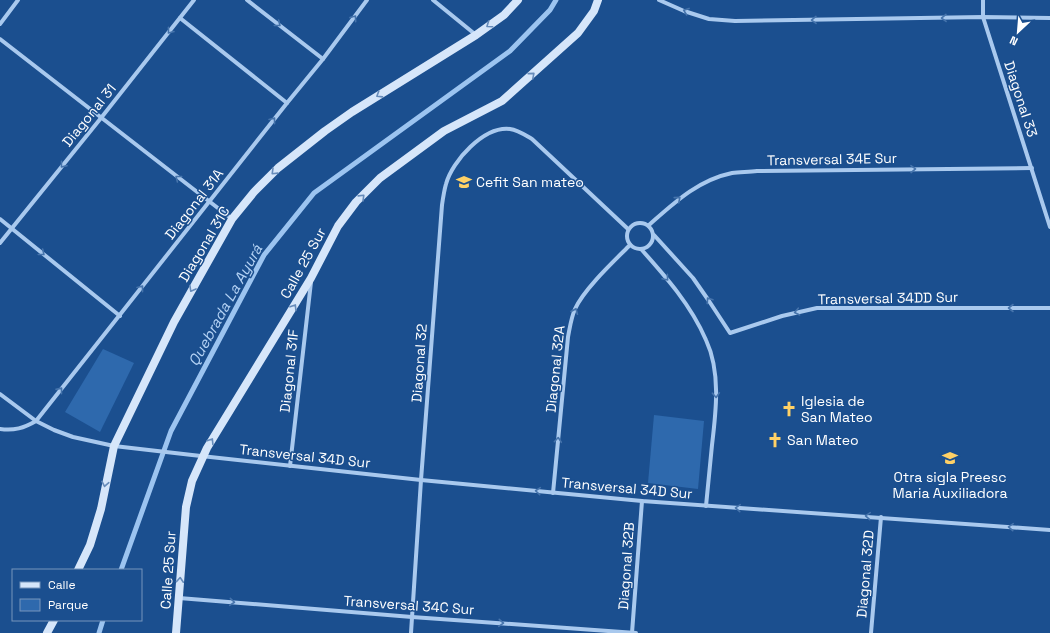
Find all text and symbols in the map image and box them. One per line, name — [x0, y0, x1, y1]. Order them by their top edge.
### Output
one-way arrow — [682, 7, 689, 16]
north arrow — [998, 12, 1038, 52]
one-way arrow — [941, 14, 947, 22]
one-way arrow — [349, 15, 356, 22]
one-way arrow — [811, 16, 817, 24]
one-way arrow — [273, 19, 280, 26]
one-way arrow — [486, 21, 493, 28]
one-way arrow — [167, 26, 174, 33]
text: N — [1007, 33, 1020, 49]
street label: Diagonal 33 — [1000, 59, 1042, 139]
one-way arrow — [527, 73, 534, 80]
street label: Diagonal 31 — [58, 80, 120, 150]
one-way arrow — [376, 90, 383, 98]
one-way arrow — [269, 117, 276, 124]
street label: Transversal 34E Sur — [767, 149, 897, 169]
one-way arrow — [60, 161, 67, 168]
street label: Diagonal 31A — [161, 165, 227, 243]
one-way arrow — [910, 165, 916, 173]
one-way arrow — [271, 167, 279, 175]
school or university icon: Cefit San mateo — [455, 173, 473, 191]
place label: Cefit San mateo — [476, 173, 584, 191]
one-way arrow — [176, 176, 183, 183]
one-way arrow — [357, 194, 365, 202]
one-way arrow — [674, 197, 681, 204]
street label: Diagonal 31C — [174, 203, 234, 285]
street label: Calle 25 Sur — [276, 224, 330, 302]
water label: Quebrada La Ayurá — [184, 241, 266, 369]
one-way arrow — [37, 248, 44, 255]
one-way arrow — [662, 274, 669, 281]
one-way arrow — [190, 285, 197, 292]
one-way arrow — [137, 286, 144, 293]
street label: Transversal 34DD Sur — [818, 288, 958, 308]
one-way arrow — [707, 298, 714, 305]
one-way arrow — [289, 304, 296, 311]
one-way arrow — [1008, 304, 1014, 312]
one-way arrow — [570, 308, 578, 315]
one-way arrow — [794, 308, 801, 316]
street label: Diagonal 32 — [407, 323, 431, 403]
street label: Diagonal 32A — [541, 324, 569, 413]
street label: Diagonal 31F — [276, 328, 302, 413]
one-way arrow — [56, 388, 63, 395]
one-way arrow — [712, 392, 720, 398]
place label: Iglesia de San Mateo — [801, 392, 873, 426]
church icon: Iglesia de San Mateo — [780, 400, 798, 418]
church icon: San Mateo — [766, 431, 784, 449]
place label: San Mateo — [787, 431, 859, 449]
one-way arrow — [554, 437, 563, 443]
one-way arrow — [206, 438, 214, 445]
street label: Transversal 34D Sur — [239, 440, 371, 472]
school or university icon: Otra sigla Preesc Maria Auxiliadora — [941, 449, 959, 467]
place label: Otra sigla Preesc Maria Auxiliadora — [893, 468, 1007, 502]
street label: Transversal 34D Sur — [561, 473, 693, 503]
one-way arrow — [102, 481, 110, 487]
one-way arrow — [535, 487, 542, 496]
one-way arrow — [735, 504, 741, 512]
one-way arrow — [864, 512, 871, 521]
street label: Diagonal 32B — [614, 521, 638, 611]
one-way arrow — [1008, 522, 1014, 531]
street label: Diagonal 32D — [852, 529, 878, 619]
street label: Calle 25 Sur — [156, 530, 180, 610]
legend — [12, 569, 142, 621]
text: Calle — [48, 577, 76, 593]
one-way arrow — [176, 577, 185, 583]
street label: Transversal 34C Sur — [343, 591, 475, 619]
text: Parque — [48, 597, 88, 613]
one-way arrow — [229, 598, 235, 607]
one-way arrow — [498, 619, 504, 628]

